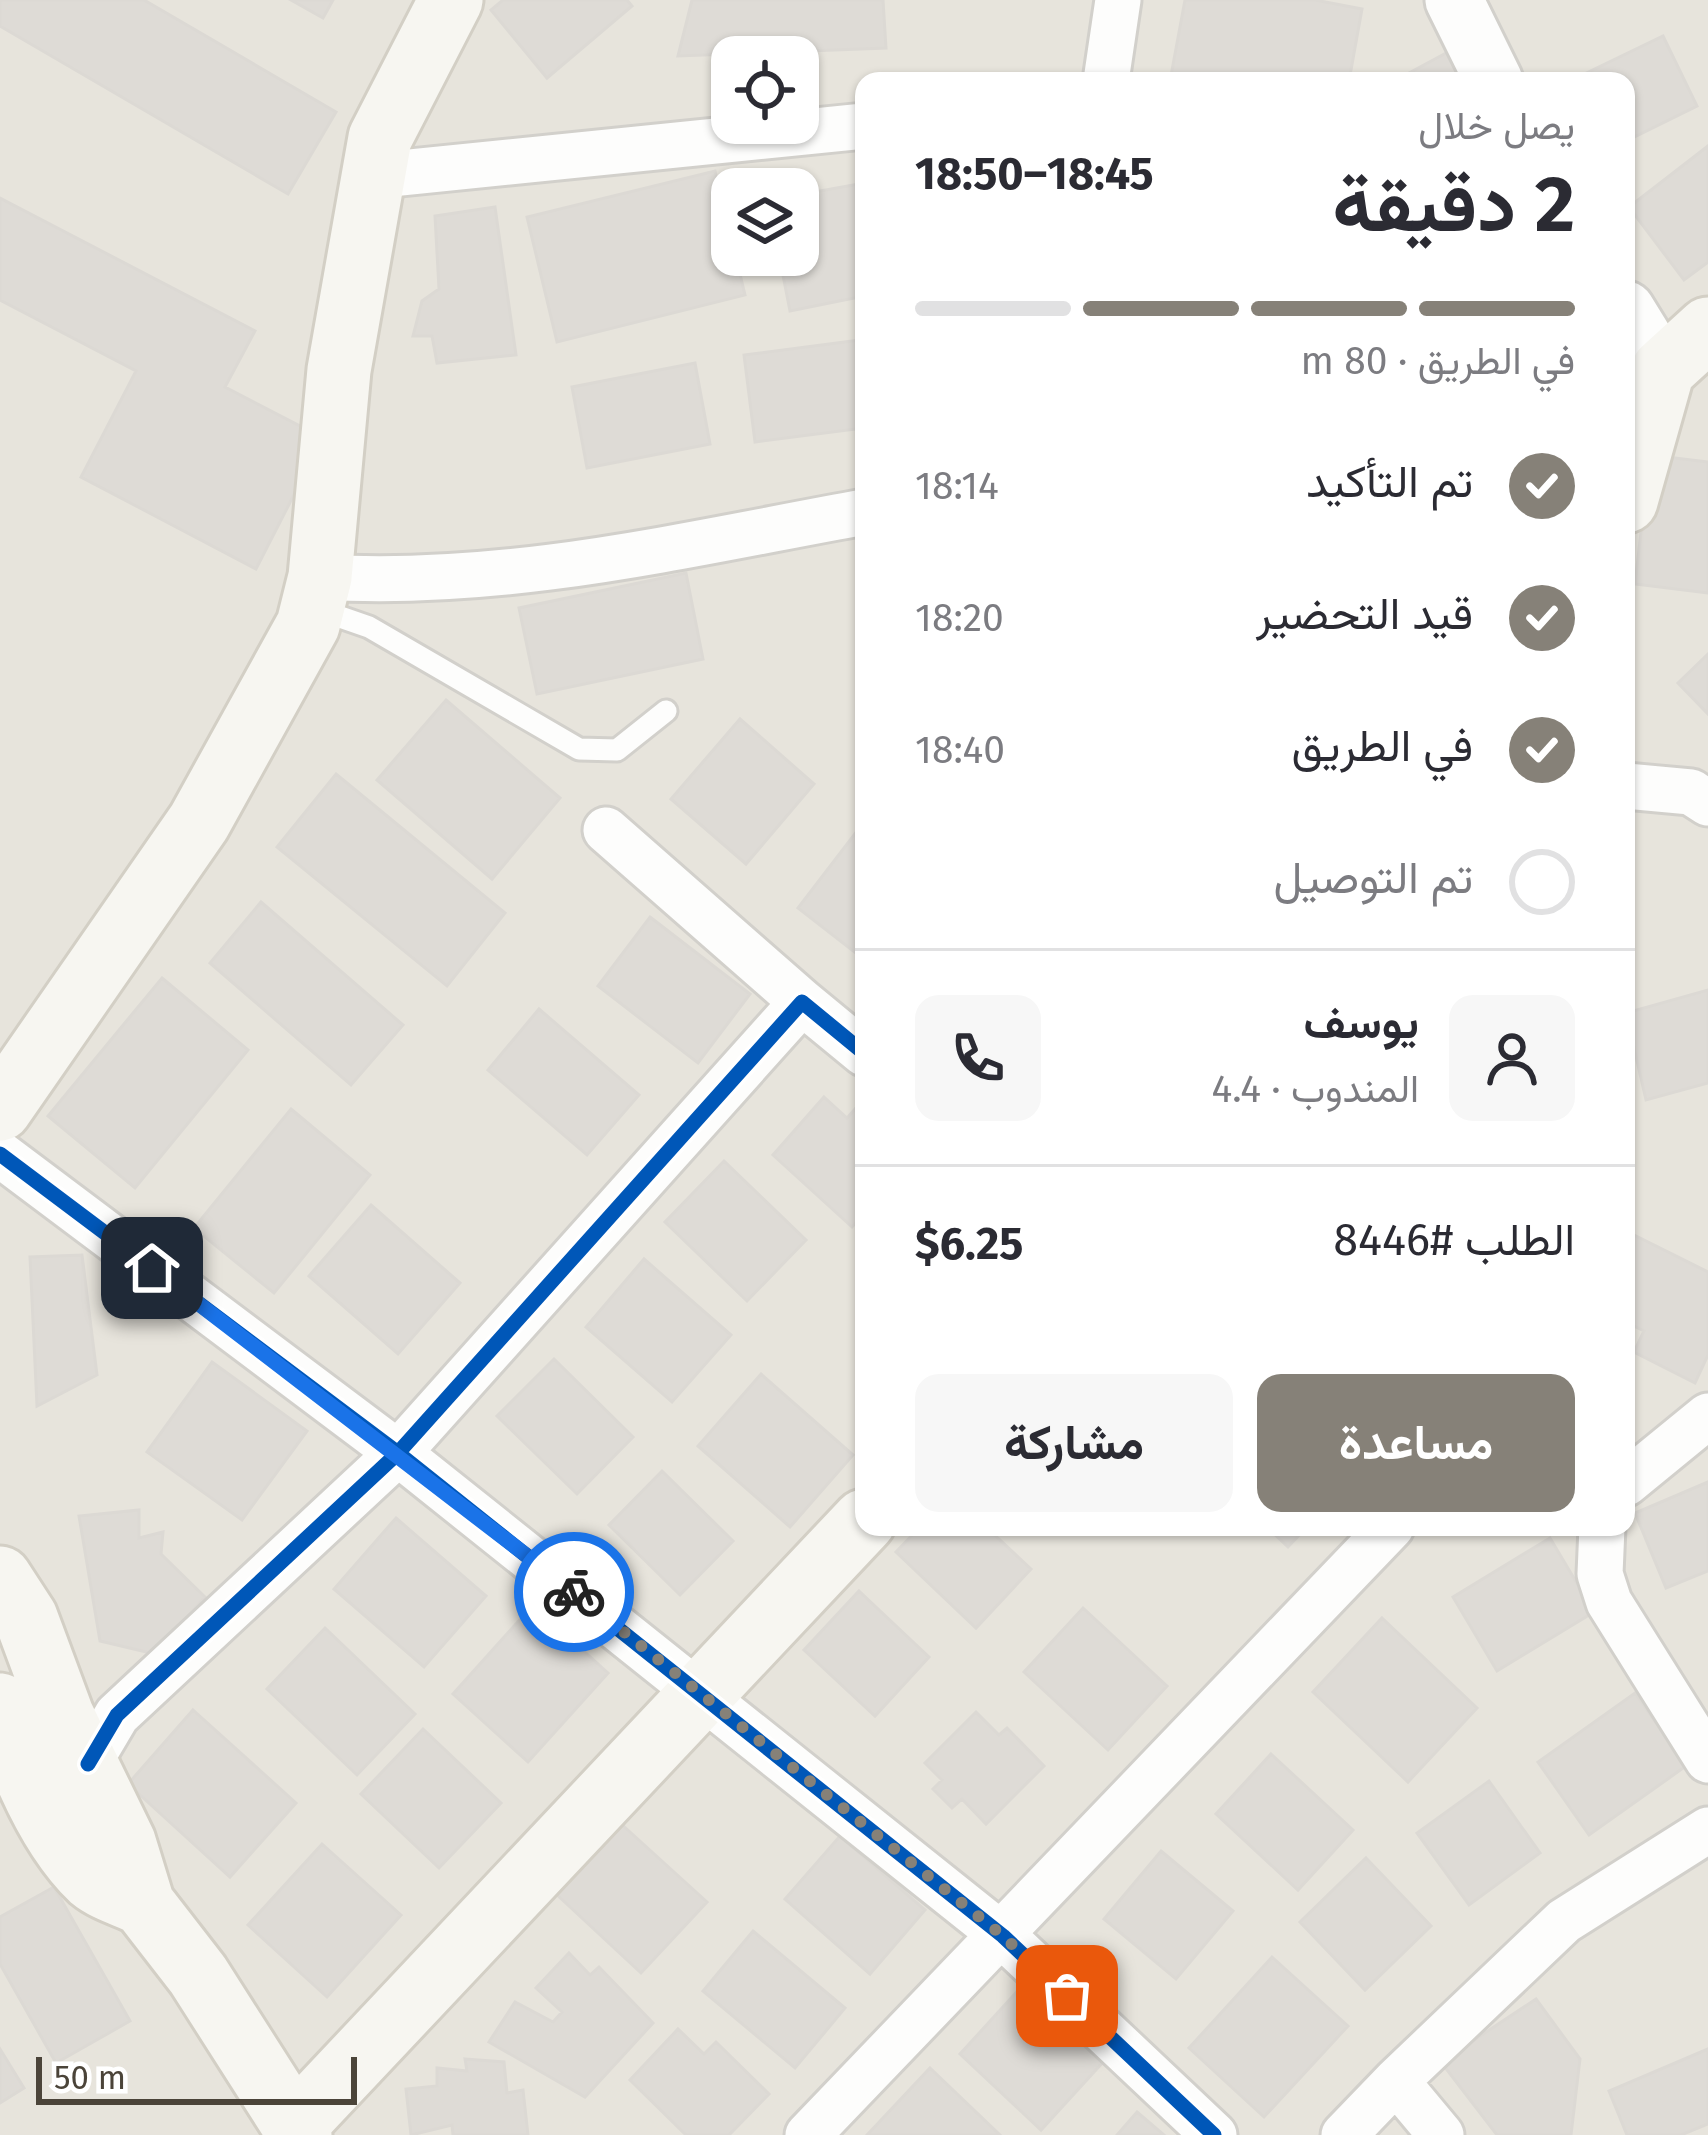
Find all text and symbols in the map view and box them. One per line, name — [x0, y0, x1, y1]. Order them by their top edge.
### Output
map controls — [711, 36, 819, 276]
button: locate — [711, 36, 819, 144]
text: يصل خلال — [1418, 103, 1575, 149]
text: 18:45–18:50 — [915, 147, 1154, 201]
text: 2 دقيقة — [1332, 158, 1575, 252]
button: layers — [711, 168, 819, 276]
text: في الطريق · 80 m — [1301, 338, 1575, 384]
icon: check — [1509, 453, 1575, 519]
text: تم التأكيد — [1306, 455, 1473, 509]
text: 18:14 — [915, 463, 999, 509]
icon: check — [1509, 585, 1575, 651]
text: قيد التحضير — [1256, 587, 1473, 641]
text: 18:20 — [915, 595, 1004, 641]
icon: check — [1509, 717, 1575, 783]
text: في الطريق — [1291, 719, 1473, 773]
text: 18:40 — [915, 727, 1005, 773]
text: تم التوصيل — [1274, 851, 1473, 905]
button: phone — [915, 995, 1041, 1121]
button: person — [1449, 995, 1575, 1121]
text: يوسف — [1304, 996, 1419, 1050]
text: المندوب · 4.4 — [1211, 1066, 1419, 1112]
text: الطلب #8446 — [1333, 1213, 1575, 1267]
pin — [101, 1217, 203, 1319]
text: $6.25 — [915, 1217, 1023, 1271]
icon: home — [119, 1235, 185, 1301]
button: مشاركة — [915, 1374, 1233, 1512]
button: مساعدة — [1257, 1374, 1575, 1512]
courier — [514, 1532, 634, 1652]
icon: bike — [541, 1559, 607, 1625]
pin — [1016, 1945, 1118, 2047]
icon: bag — [1034, 1963, 1100, 2029]
scale bar — [36, 2051, 357, 2104]
text: 50 m — [54, 2058, 126, 2098]

